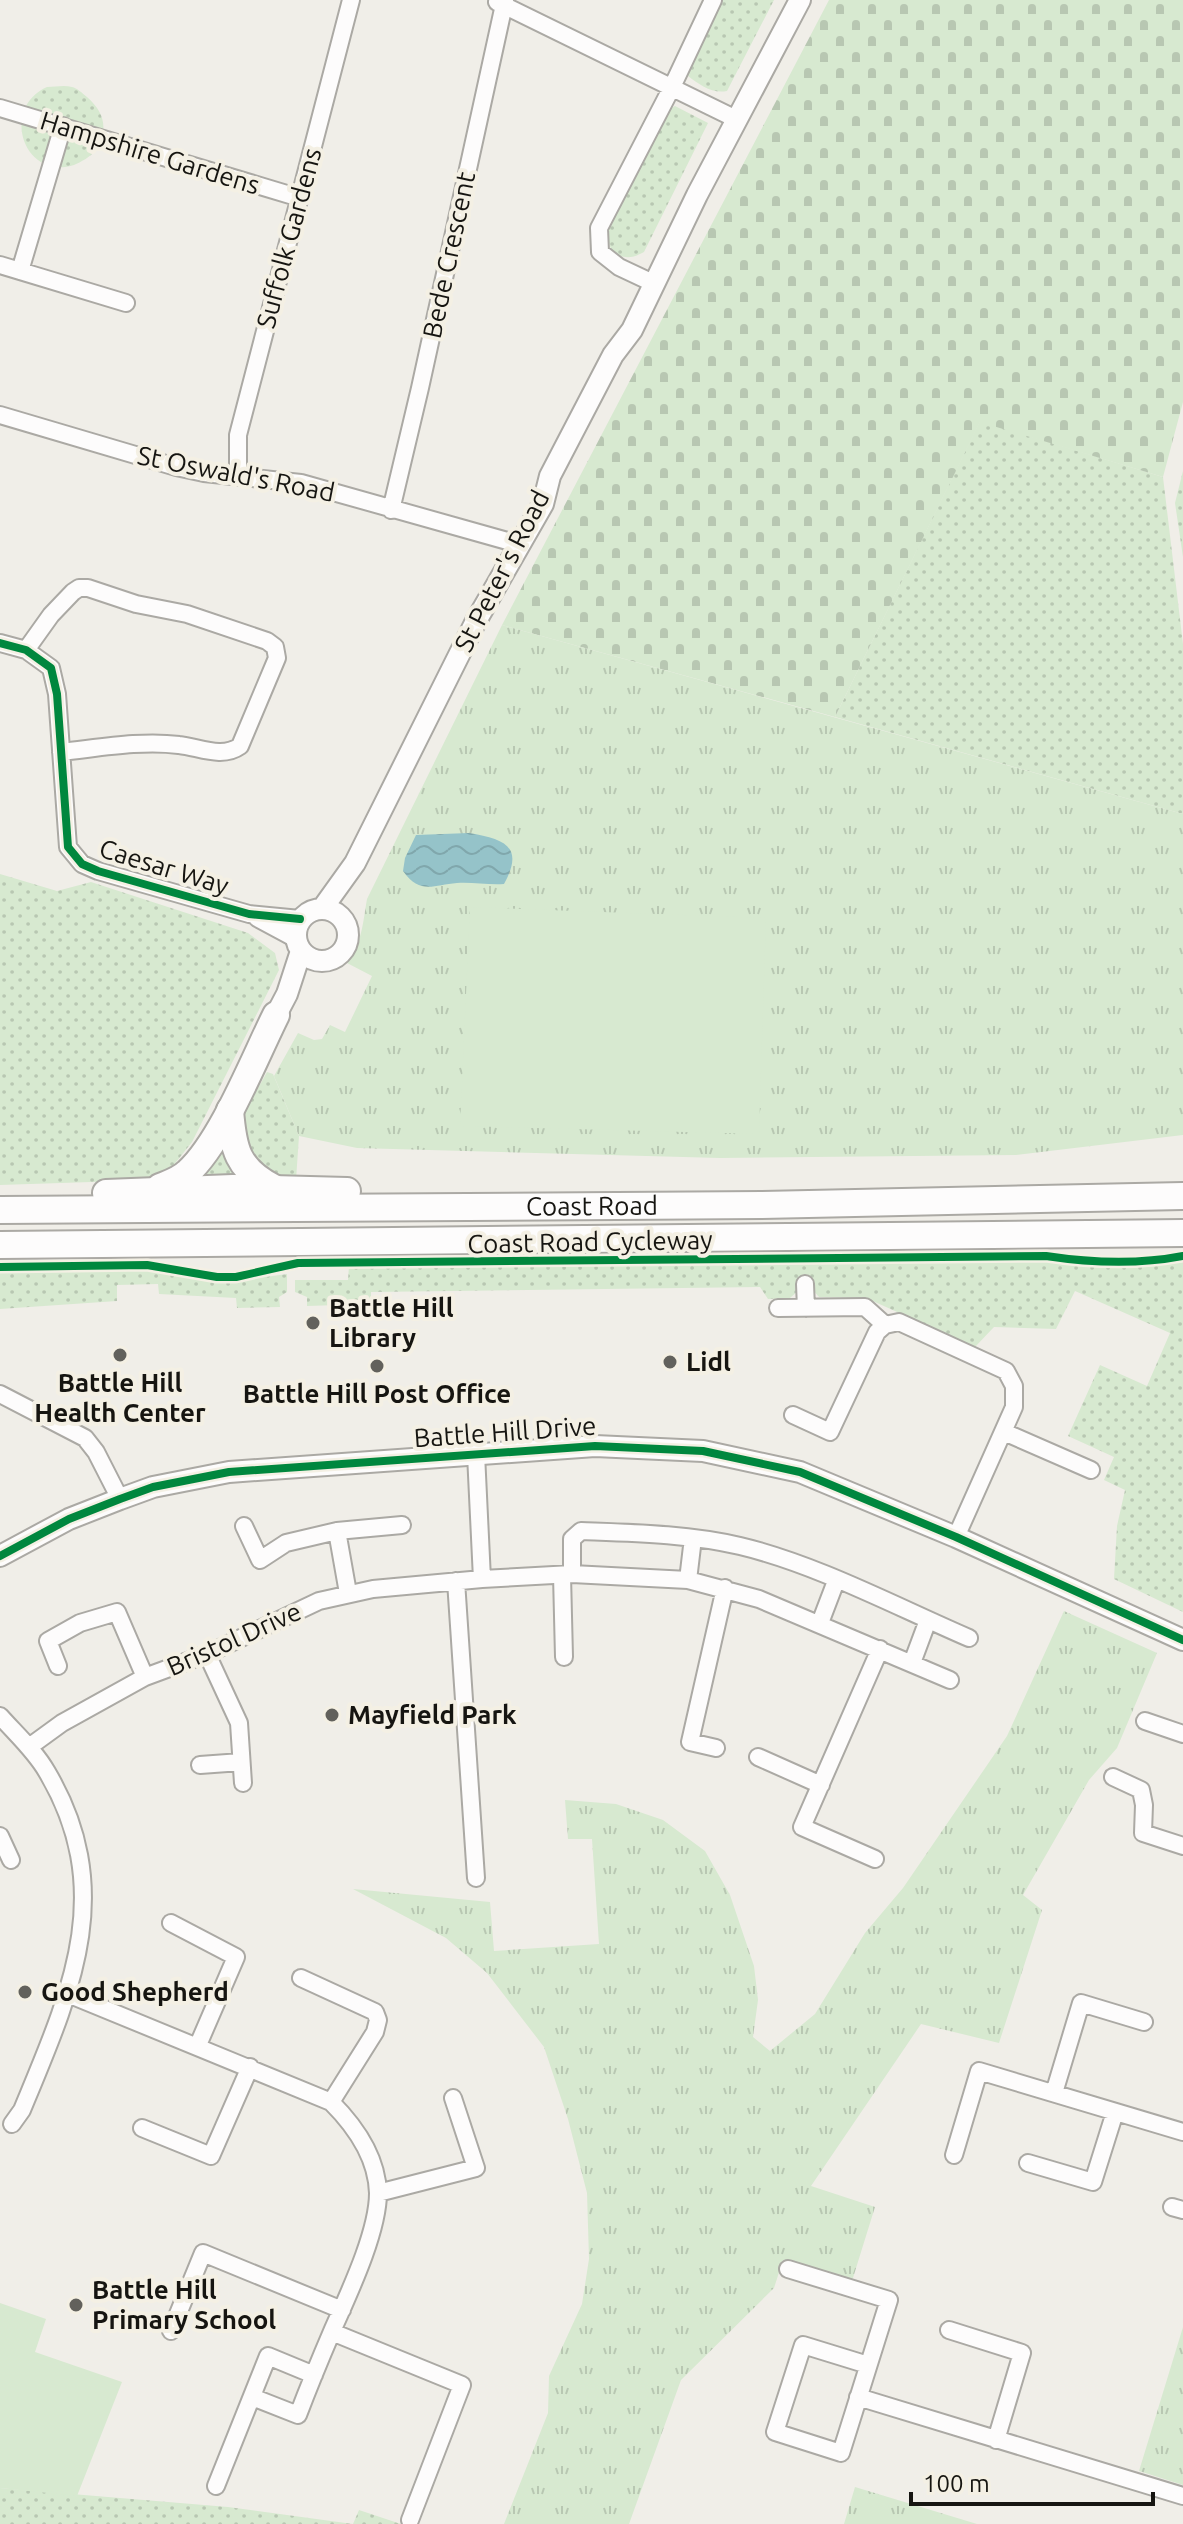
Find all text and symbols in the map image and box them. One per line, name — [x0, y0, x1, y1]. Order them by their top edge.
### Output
street label: Hampshire Gardens — [37, 105, 263, 200]
street label: Suffolk Gardens — [251, 145, 327, 331]
street label: Bede Crescent — [417, 169, 480, 341]
street label: St Oswald's Road — [135, 440, 337, 507]
street label: St Peter's Road — [448, 485, 555, 656]
street label: Caesar Way — [96, 833, 232, 900]
street label: Coast Road — [526, 1191, 658, 1221]
street label: Coast Road Cycleway — [467, 1225, 713, 1258]
place label: Battle Hill Library — [329, 1293, 454, 1352]
marker: Battle Hill Library — [304, 1314, 322, 1332]
marker: Battle Hill Health Center — [111, 1346, 129, 1364]
place label: Lidl — [686, 1347, 731, 1376]
marker: Lidl — [661, 1353, 679, 1371]
marker: Battle Hill Post Office — [368, 1357, 386, 1375]
place label: Battle Hill Health Center — [34, 1368, 206, 1427]
place label: Battle Hill Post Office — [243, 1379, 511, 1408]
street label: Battle Hill Drive — [413, 1411, 597, 1452]
street label: Bristol Drive — [162, 1596, 305, 1681]
place label: Mayfield Park — [348, 1700, 517, 1729]
marker: Mayfield Park — [323, 1706, 341, 1724]
place label: Good Shepherd — [41, 1977, 229, 2006]
marker: Good Shepherd — [16, 1983, 34, 2001]
place label: Battle Hill Primary School — [92, 2275, 276, 2334]
marker: Battle Hill Primary School — [67, 2296, 85, 2314]
scale bar — [911, 2456, 1153, 2506]
text: 100 m — [923, 2470, 990, 2497]

